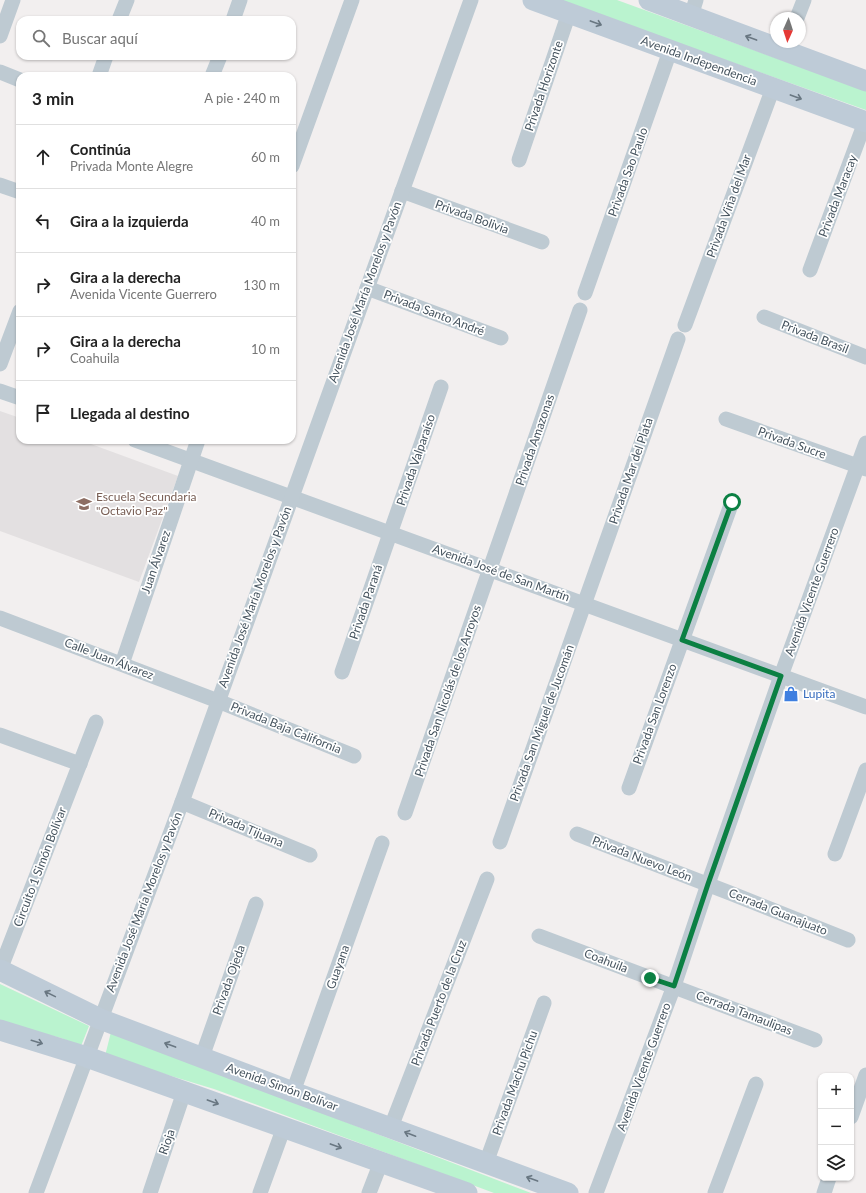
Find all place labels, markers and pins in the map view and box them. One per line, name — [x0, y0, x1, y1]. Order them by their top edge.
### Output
place label: Escuela Secundaria "Octavio Paz" — [96, 489, 197, 518]
school or university icon: Escuela Secundaria "Octavio Paz" — [75, 495, 93, 513]
shop icon: Lupita — [782, 685, 800, 703]
place label: Lupita — [803, 686, 835, 701]

